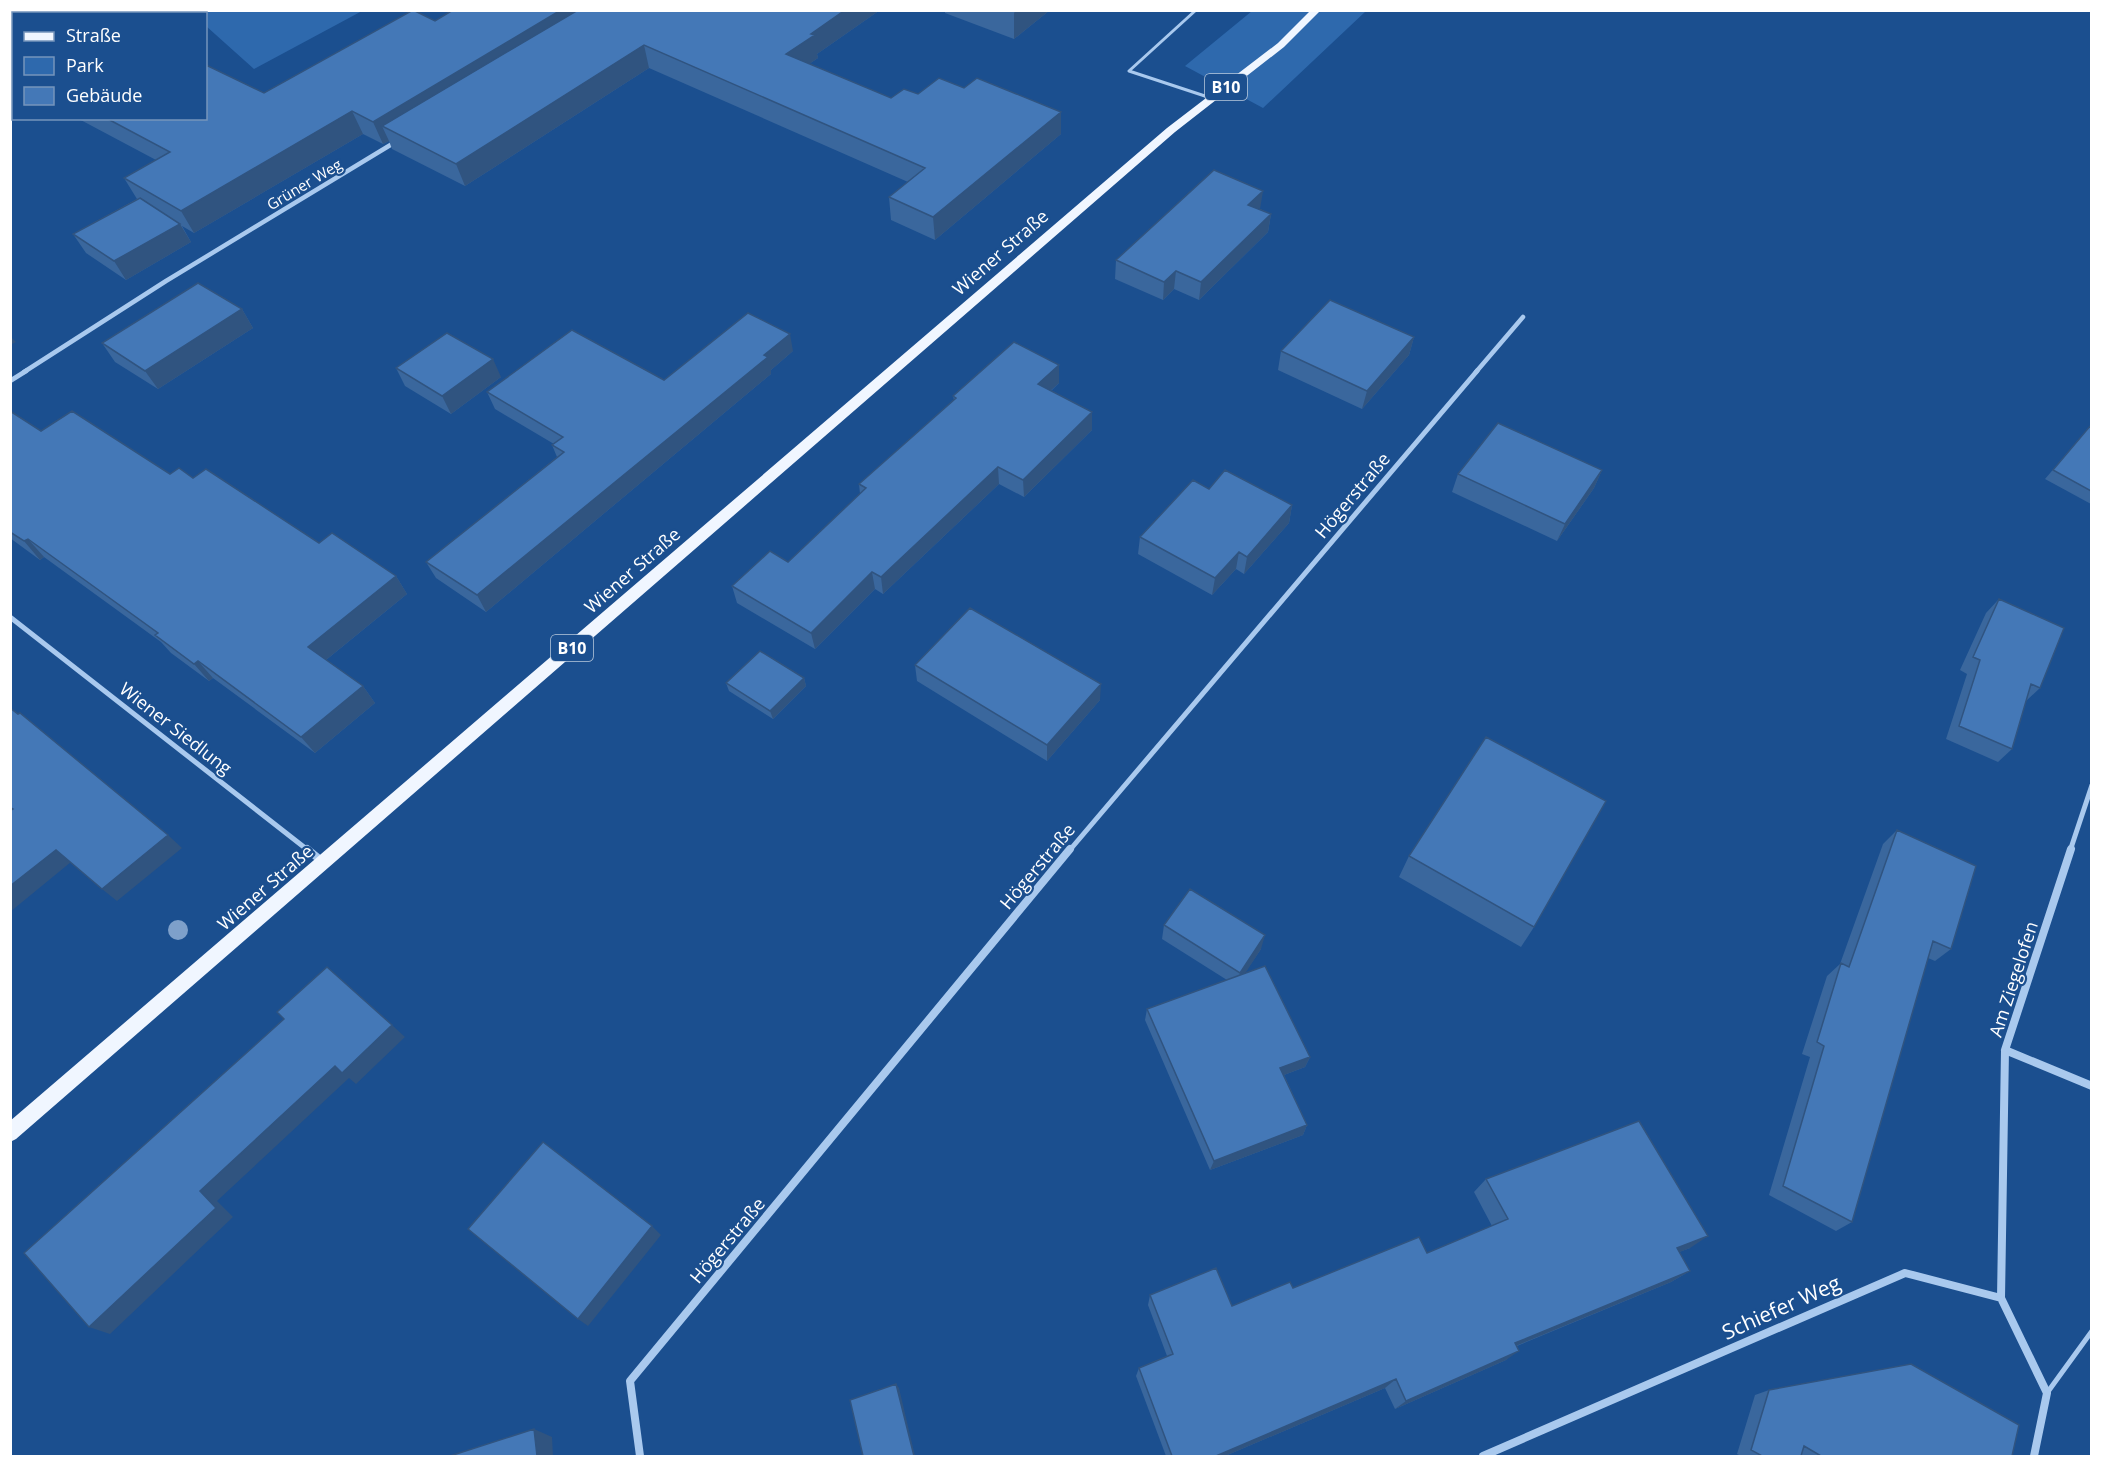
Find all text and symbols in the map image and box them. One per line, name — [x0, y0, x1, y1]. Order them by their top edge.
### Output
legend — [12, 12, 207, 120]
text: Straße — [66, 23, 121, 47]
text: Park — [66, 53, 104, 77]
road number: B10 — [1205, 74, 1247, 100]
text: Gebäude — [66, 83, 142, 107]
street label: Grüner Weg — [263, 154, 345, 214]
street label: Wiener Straße — [947, 204, 1053, 300]
street label: Högerstraße — [1309, 447, 1395, 543]
street label: Wiener Straße — [579, 522, 685, 618]
road number: B10 — [551, 635, 593, 661]
street label: Wiener Siedlung — [115, 677, 237, 780]
street label: Högerstraße — [994, 818, 1080, 914]
street label: Wiener Straße — [212, 839, 318, 935]
street label: Am Ziegelofen — [1983, 918, 2043, 1040]
street label: Högerstraße — [684, 1192, 770, 1288]
street label: Schiefer Weg — [1717, 1268, 1845, 1346]

